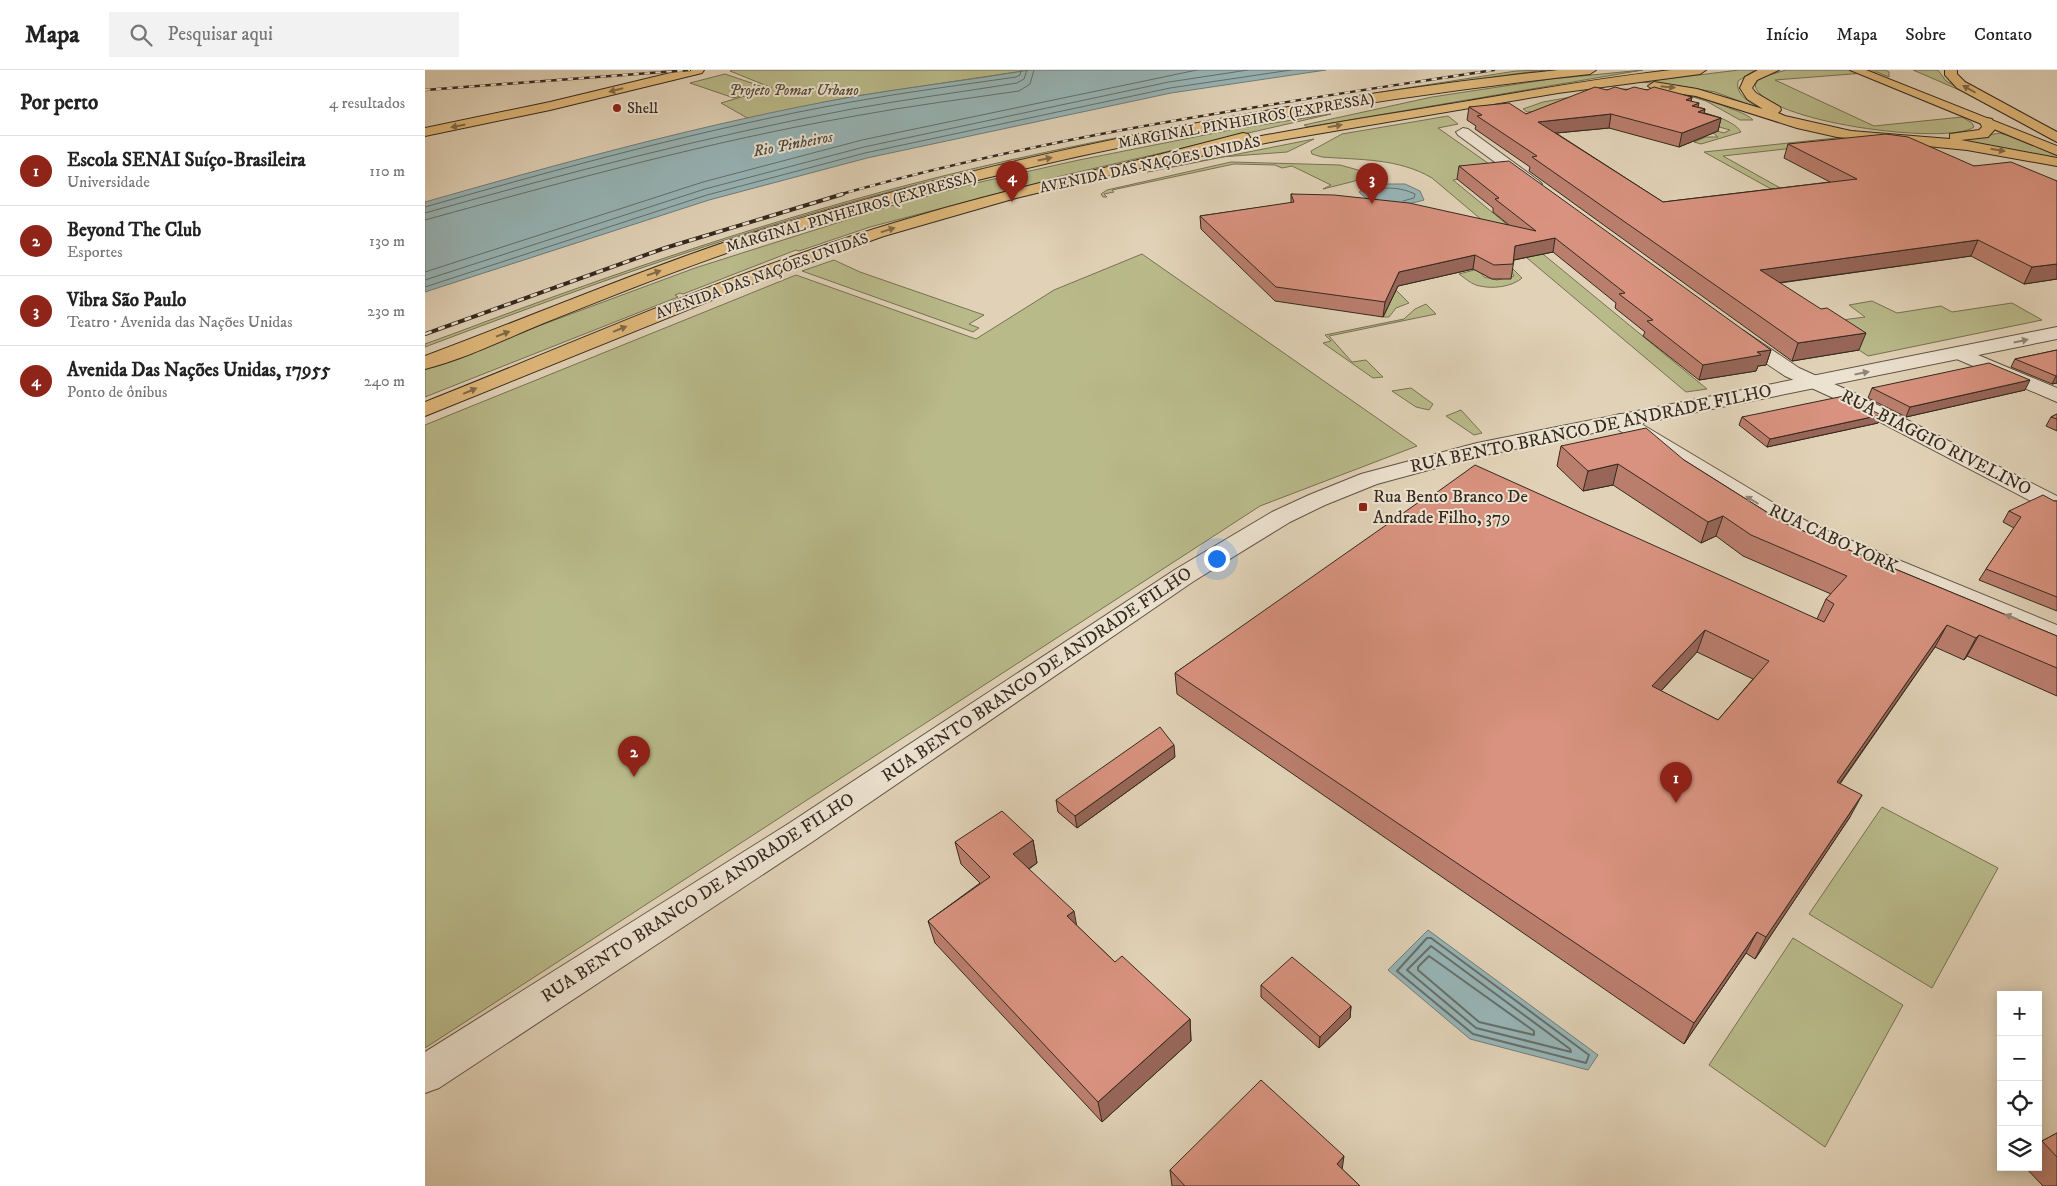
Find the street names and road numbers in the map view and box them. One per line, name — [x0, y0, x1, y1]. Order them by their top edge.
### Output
street label: MARGINAL PINHEIROS (EXPRESSA) — [1116, 89, 1376, 153]
street label: AVENIDA DAS NAÇÕES UNIDAS — [1038, 132, 1262, 198]
street label: MARGINAL PINHEIROS (EXPRESSA) — [724, 167, 978, 257]
street label: AVENIDA DAS NAÇÕES UNIDAS — [653, 229, 871, 323]
street label: RUA BENTO BRANCO DE ANDRADE FILHO — [1408, 380, 1774, 478]
street label: RUA BIAGGIO RIVELINO — [1837, 385, 2035, 501]
street label: RUA CABO YORK — [1765, 499, 1901, 579]
street label: RUA BENTO BRANCO DE ANDRADE FILHO — [878, 563, 1196, 787]
street label: RUA BENTO BRANCO DE ANDRADE FILHO — [537, 788, 859, 1008]

